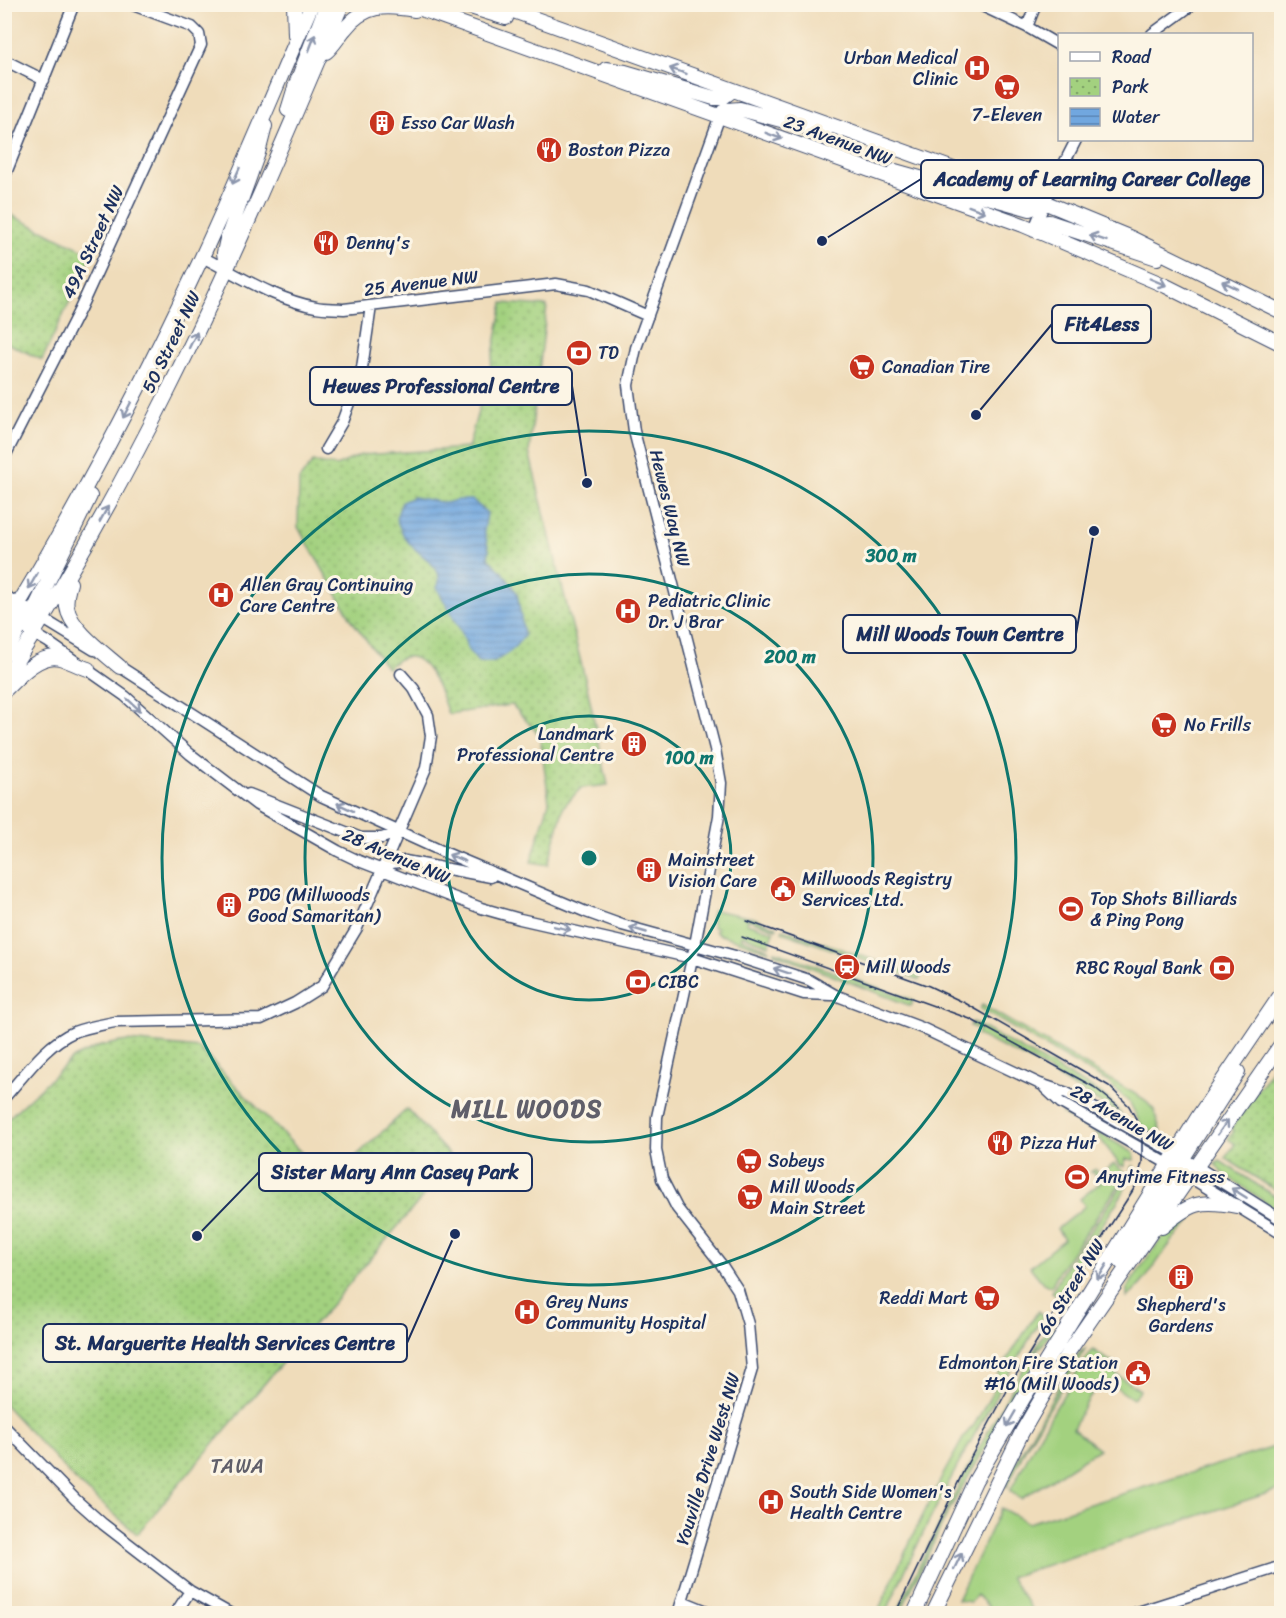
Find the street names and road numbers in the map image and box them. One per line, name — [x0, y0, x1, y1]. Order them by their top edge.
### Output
street label: 23 Avenue NW — [779, 106, 898, 175]
street label: 49A Street NW — [53, 179, 134, 304]
street label: 25 Avenue NW — [362, 260, 481, 306]
street label: 50 Street NW — [132, 284, 210, 399]
street label: Hewes Way NW — [640, 446, 700, 571]
street label: 28 Avenue NW — [337, 819, 456, 893]
street label: 28 Avenue NW — [1064, 1075, 1180, 1161]
street label: 66 Street NW — [1029, 1232, 1114, 1342]
street label: Youville Drive West NW — [667, 1368, 750, 1549]

